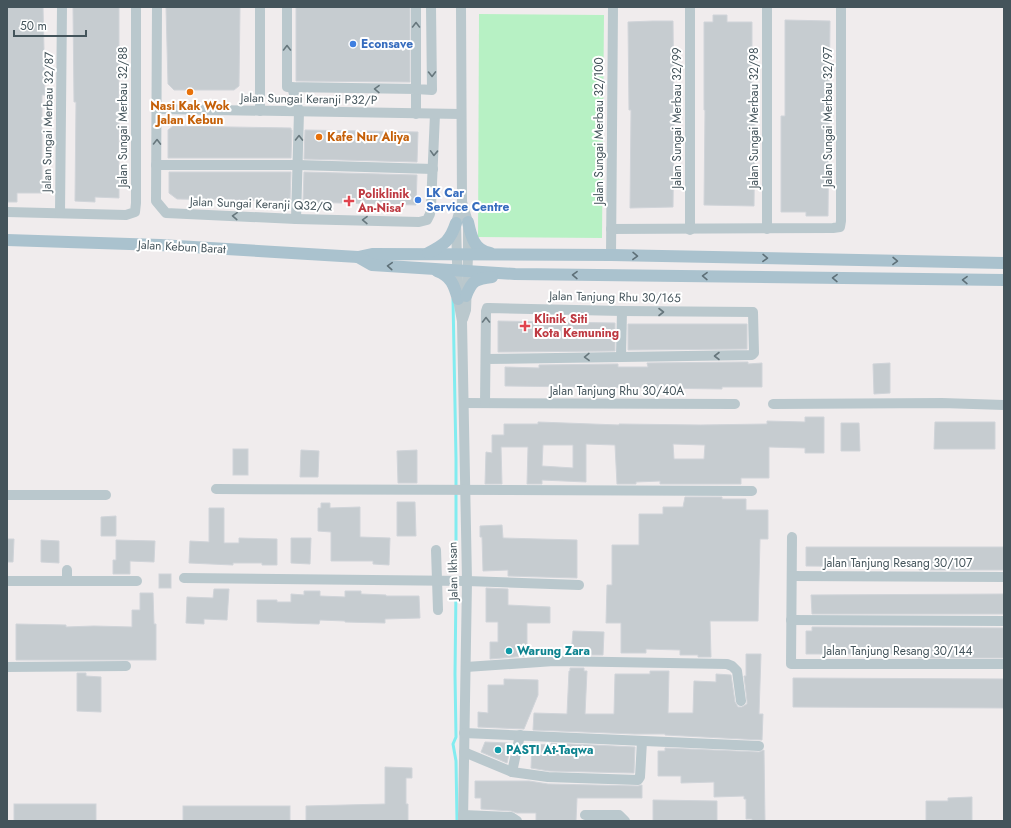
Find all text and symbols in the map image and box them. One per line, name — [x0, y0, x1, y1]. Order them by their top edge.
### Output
scale bar — [14, 12, 86, 38]
text: 50 m — [20, 17, 47, 35]
one-way arrow — [412, 22, 420, 28]
place label: Econsave — [361, 35, 413, 53]
marker: Econsave — [348, 39, 358, 49]
one-way arrow — [283, 45, 291, 51]
street label: Jalan Sungai Merbau 32/97 — [819, 46, 837, 189]
street label: Jalan Sungai Merbau 32/88 — [114, 47, 132, 189]
street label: Jalan Sungai Merbau 32/99 — [668, 47, 686, 191]
street label: Jalan Sungai Merbau 32/98 — [745, 47, 763, 191]
street label: Jalan Sungai Merbau 32/87 — [38, 51, 58, 194]
street label: Jalan Sungai Merbau 32/100 — [590, 57, 608, 207]
one-way arrow — [428, 71, 436, 77]
one-way arrow — [374, 85, 380, 93]
marker: Nasi Kak Wok Jalan Kebun — [185, 87, 195, 97]
street label: Jalan Sungai Keranji P32/P — [238, 89, 378, 109]
place label: Nasi Kak Wok Jalan Kebun — [150, 97, 230, 129]
place label: Kafe Nur Aliya — [327, 128, 410, 146]
marker: Kafe Nur Aliya — [314, 132, 324, 142]
one-way arrow — [294, 135, 303, 141]
one-way arrow — [153, 139, 161, 145]
one-way arrow — [430, 150, 438, 156]
place label: LK Car Service Centre — [426, 184, 509, 216]
place label: Poliklinik An-Nisa' — [357, 185, 409, 217]
street label: Jalan Sungai Keranji Q32/Q — [188, 192, 333, 215]
marker: Poliklinik An-Nisa' — [343, 195, 355, 207]
marker: LK Car Service Centre — [413, 195, 423, 205]
one-way arrow — [232, 212, 238, 221]
one-way arrow — [362, 216, 368, 225]
street label: Jalan Kebun Barat — [136, 236, 227, 258]
one-way arrow — [632, 251, 638, 260]
one-way arrow — [762, 254, 768, 262]
one-way arrow — [892, 257, 898, 265]
one-way arrow — [387, 262, 393, 271]
one-way arrow — [572, 271, 578, 279]
one-way arrow — [702, 272, 708, 281]
one-way arrow — [832, 274, 838, 282]
one-way arrow — [962, 275, 968, 284]
street label: Jalan Tanjung Rhu 30/165 — [547, 287, 681, 307]
one-way arrow — [658, 308, 664, 316]
place label: Klinik Siti Kota Kemuning — [534, 310, 619, 342]
one-way arrow — [482, 317, 490, 323]
marker: Klinik Siti Kota Kemuning — [519, 320, 531, 332]
one-way arrow — [714, 352, 720, 360]
one-way arrow — [584, 353, 590, 361]
street label: Jalan Tanjung Rhu 30/40A — [548, 382, 684, 400]
street label: Jalan Ikhsan — [443, 542, 463, 602]
street label: Jalan Tanjung Resang 30/107 — [822, 554, 973, 572]
place label: Warung Zara — [517, 642, 590, 660]
street label: Jalan Tanjung Resang 30/144 — [821, 642, 973, 660]
marker: Warung Zara — [504, 646, 514, 656]
place label: PASTI At-Taqwa — [506, 741, 593, 759]
marker: PASTI At-Taqwa — [493, 745, 503, 755]

